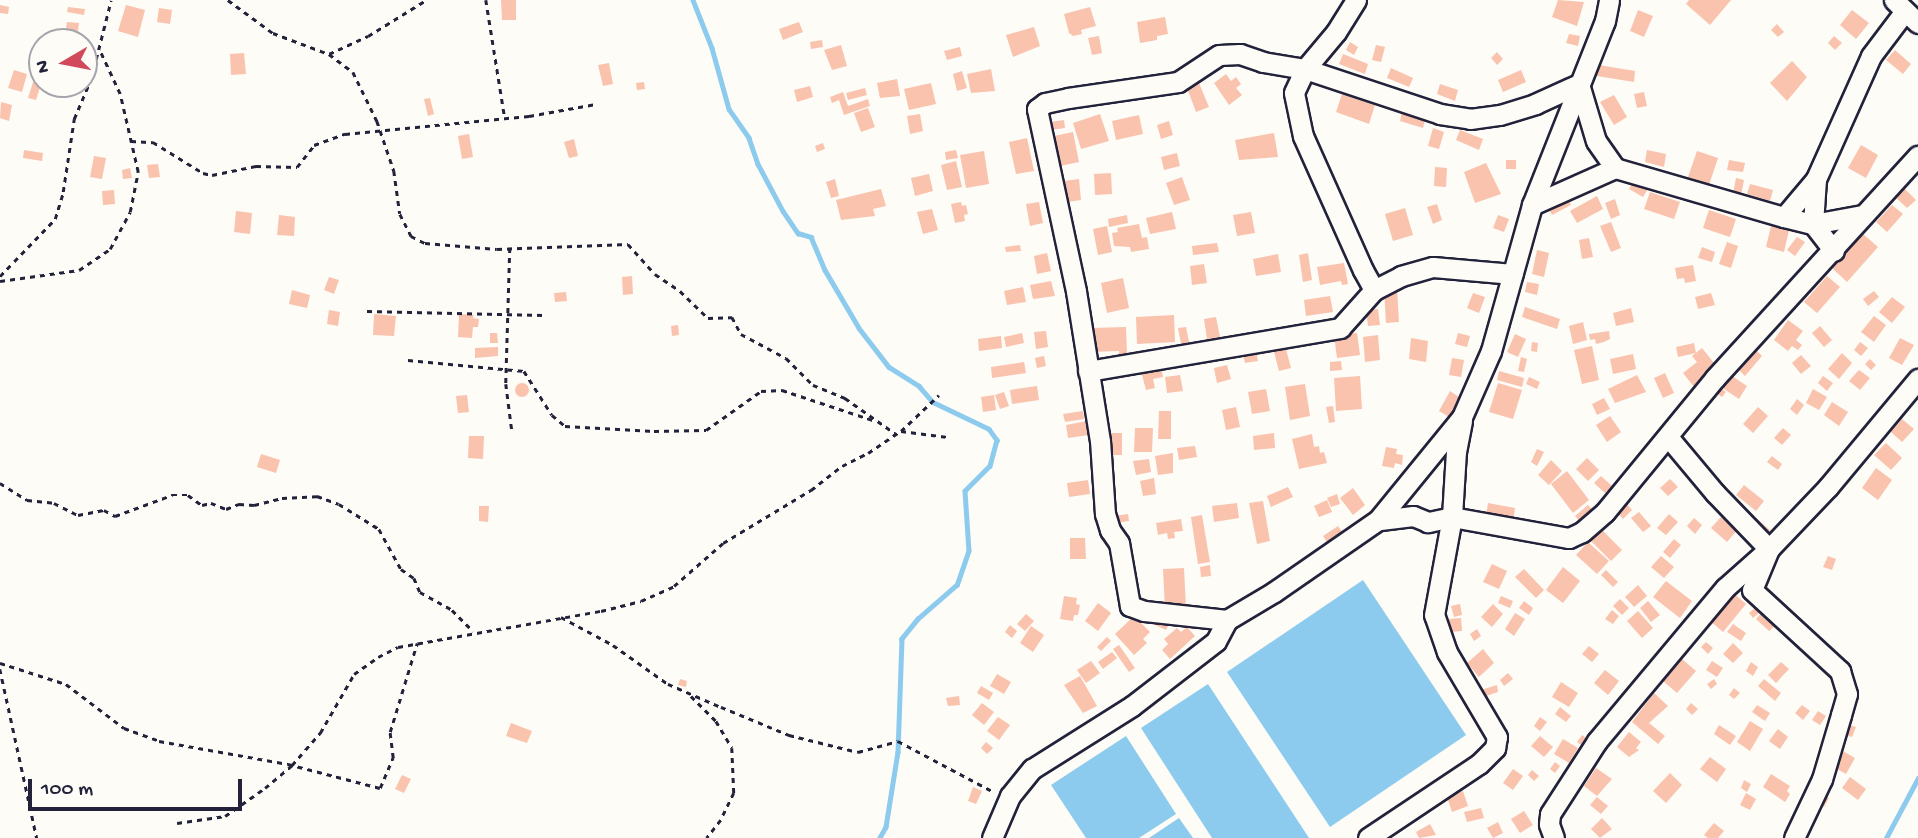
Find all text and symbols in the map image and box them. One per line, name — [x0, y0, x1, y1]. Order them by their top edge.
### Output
north arrow — [28, 28, 98, 98]
text: N — [31, 58, 56, 74]
scale bar — [32, 764, 245, 808]
text: 100 m — [41, 778, 93, 803]

